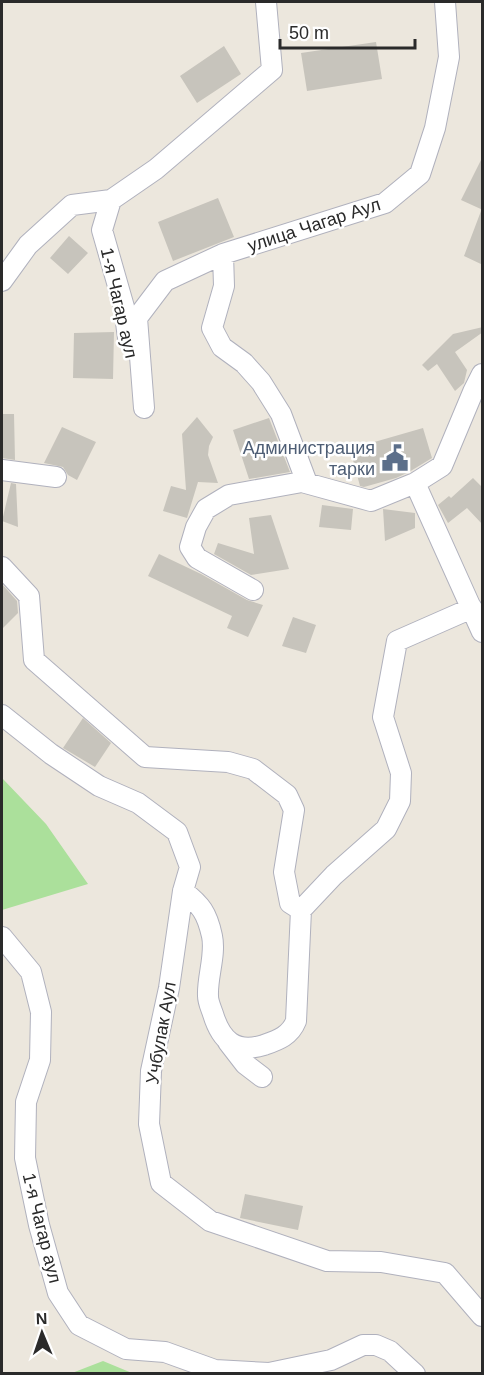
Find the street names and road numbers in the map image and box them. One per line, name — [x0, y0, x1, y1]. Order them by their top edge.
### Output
street label: улица Чагар Аул — [245, 194, 383, 256]
street label: 1-я Чагар аул — [97, 246, 141, 360]
street label: Учбулак Аул — [142, 980, 180, 1086]
street label: 1-я Чагар аул — [19, 1171, 65, 1285]

